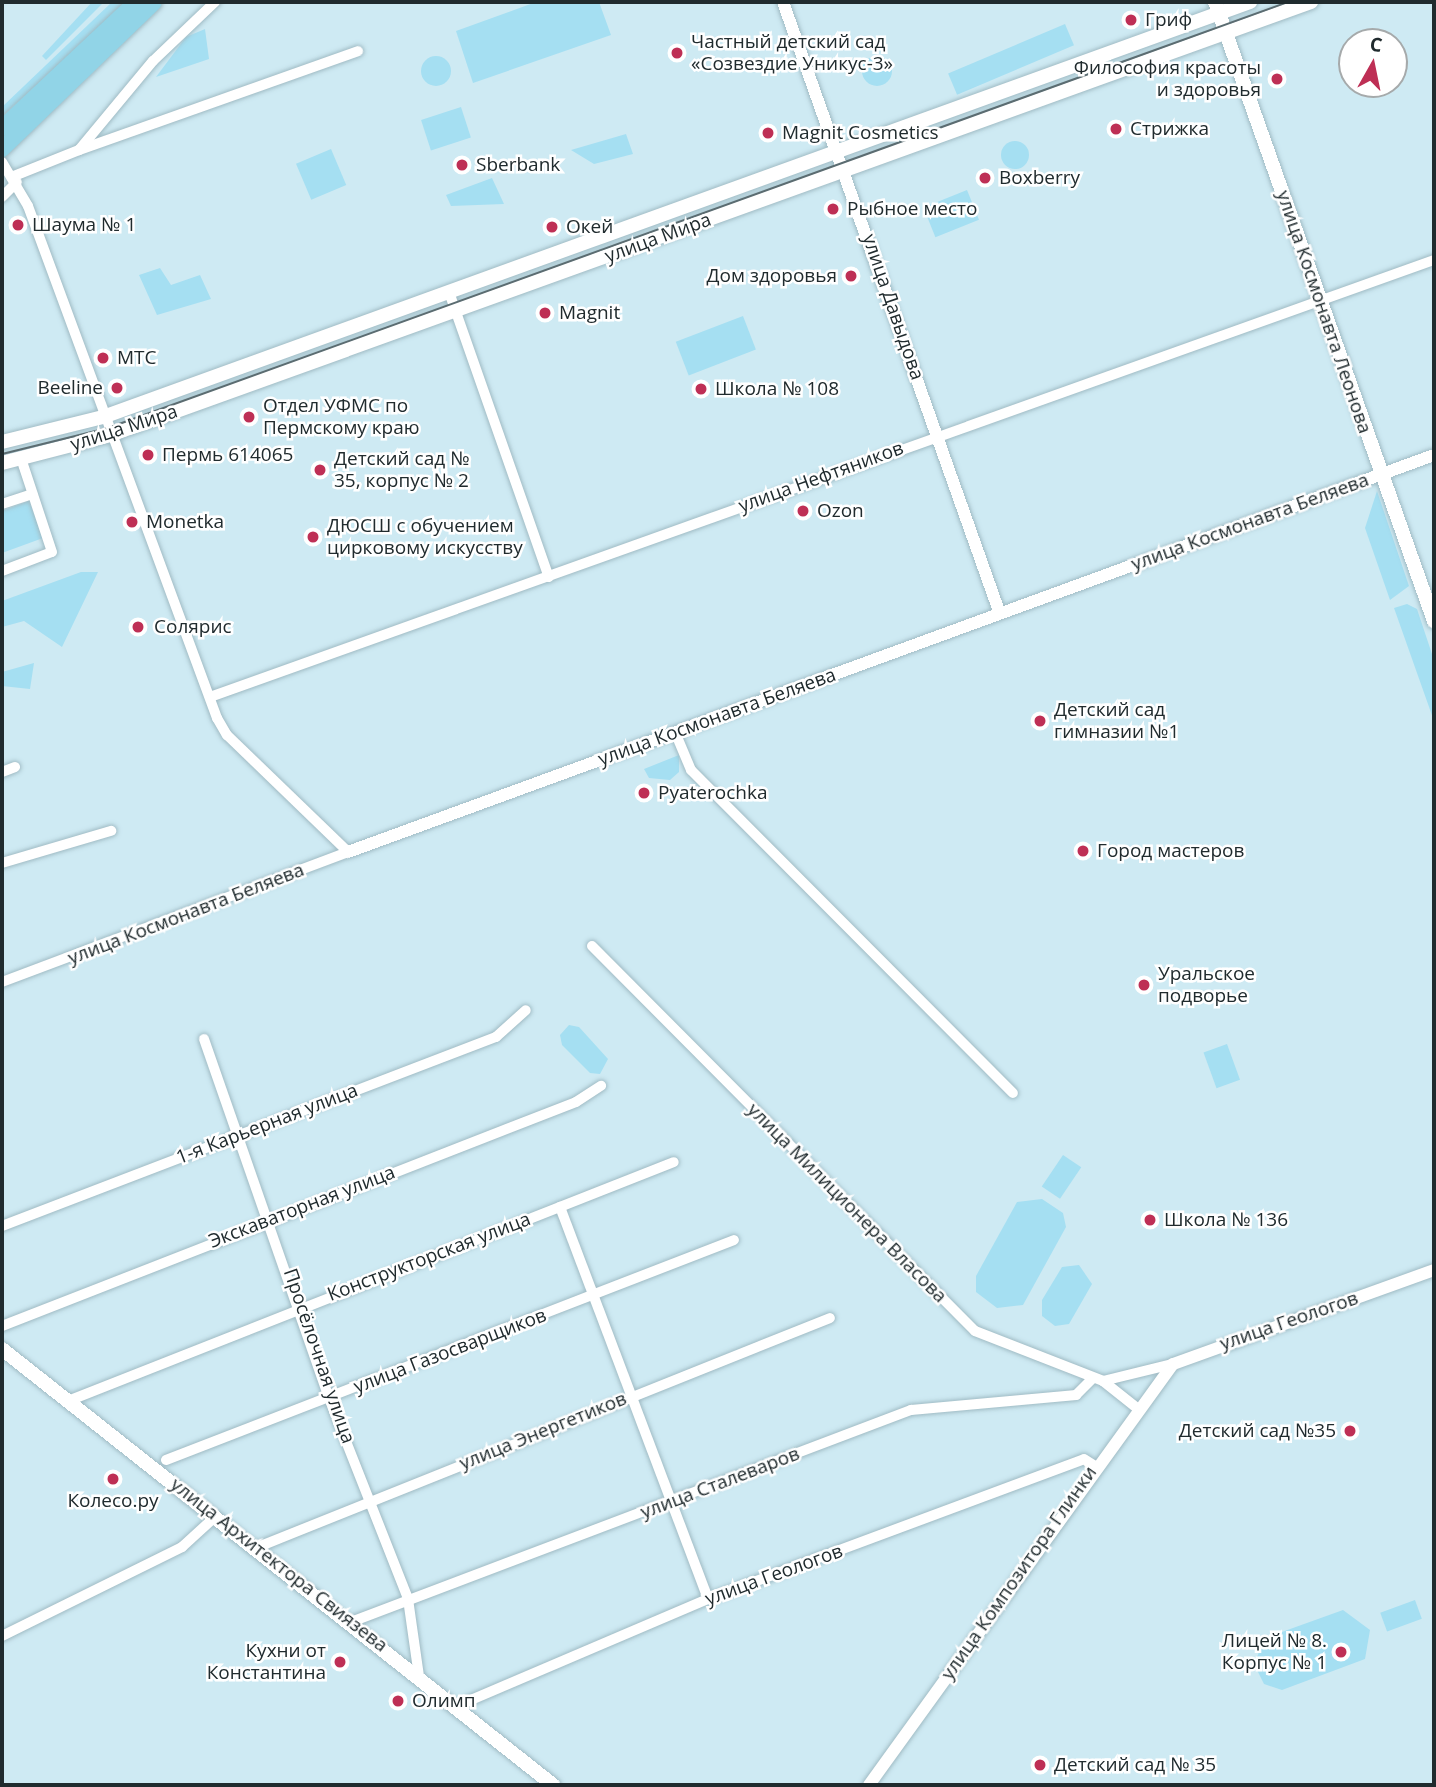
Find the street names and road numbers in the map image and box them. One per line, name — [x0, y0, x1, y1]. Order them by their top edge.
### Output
street label: улица Космонавта Леонова — [1272, 187, 1376, 437]
street label: улица Мира — [602, 208, 714, 268]
street label: улица Давыдова — [857, 231, 929, 383]
street label: улица Мира — [68, 400, 180, 456]
street label: улица Нефтяников — [735, 437, 907, 517]
street label: улица Космонавта Беляева — [1128, 468, 1372, 576]
street label: улица Космонавта Беляева — [595, 663, 839, 771]
street label: улица Космонавта Беляева — [65, 858, 307, 970]
street label: 1-я Карьерная улица — [173, 1079, 361, 1169]
street label: улица Милиционера Власова — [742, 1098, 952, 1308]
street label: Экскаваторная улица — [206, 1161, 398, 1253]
street label: Конструкторская улица — [324, 1208, 534, 1306]
street label: Просёлочная улица — [278, 1266, 360, 1446]
street label: улица Геологов — [1217, 1287, 1361, 1355]
street label: улица Газосварщиков — [351, 1304, 549, 1398]
street label: улица Энергетиков — [456, 1387, 630, 1475]
street label: улица Сталеваров — [637, 1442, 803, 1524]
street label: улица Композитора Глинки — [936, 1462, 1102, 1684]
street label: улица Архитектора Свиязева — [166, 1473, 392, 1657]
street label: улица Геологов — [702, 1540, 846, 1610]

